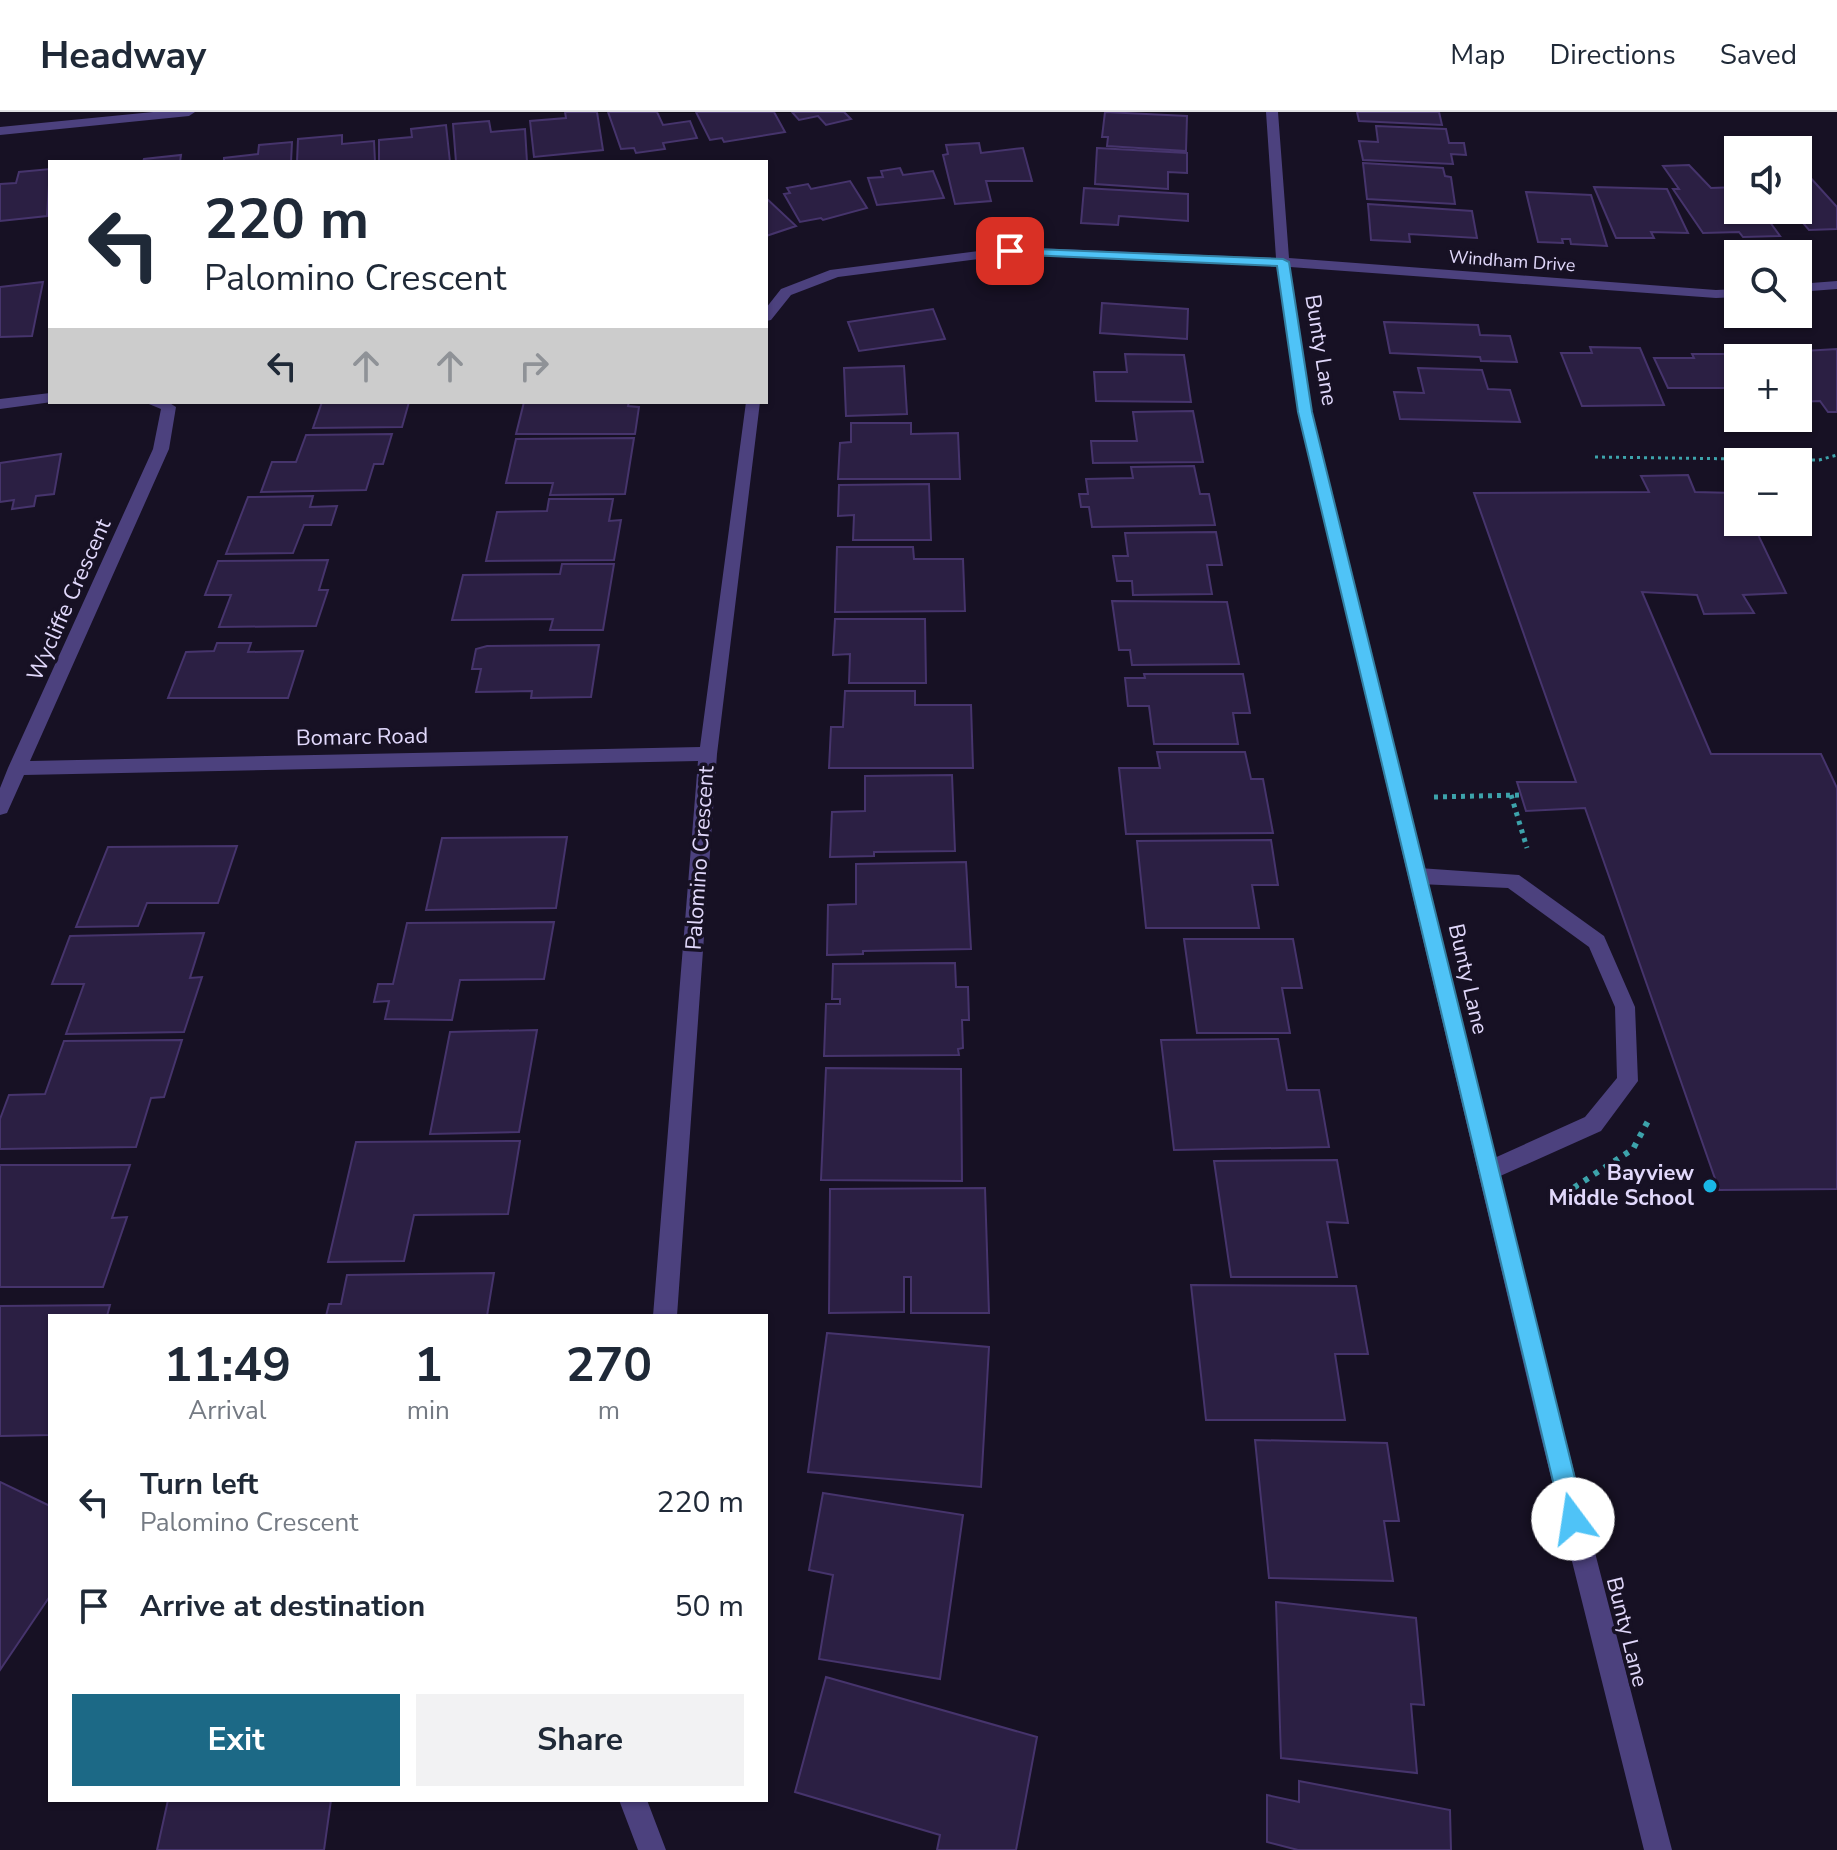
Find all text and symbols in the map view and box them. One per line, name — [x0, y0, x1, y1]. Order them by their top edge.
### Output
text: Headway — [40, 30, 206, 81]
text: Map — [1450, 36, 1505, 74]
text: Directions — [1549, 36, 1676, 74]
text: Saved — [1720, 36, 1797, 74]
map controls — [1724, 136, 1812, 536]
button: sound — [1724, 136, 1812, 224]
text: 220 m — [204, 181, 369, 258]
icon: left — [72, 192, 176, 296]
pin — [976, 217, 1044, 285]
icon: arrive — [988, 229, 1032, 273]
button: search — [1724, 240, 1812, 328]
street label: Windham Drive — [1448, 245, 1576, 277]
text: Palomino Crescent — [204, 254, 506, 303]
street label: Bunty Lane — [1297, 292, 1345, 408]
icon: left — [260, 344, 304, 388]
icon: ahead — [344, 344, 388, 388]
icon: ahead — [428, 344, 472, 388]
icon: right — [512, 344, 556, 388]
button: + — [1724, 344, 1812, 432]
button: − — [1724, 448, 1812, 536]
street label: Wycliffe Crescent — [20, 514, 118, 686]
street label: Bomarc Road — [296, 721, 428, 753]
street label: Palomino Crescent — [679, 765, 721, 951]
street label: Bunty Lane — [1441, 921, 1495, 1037]
place label: Bayview Middle School — [1549, 1158, 1694, 1213]
marker: Bayview Middle School — [1701, 1177, 1719, 1195]
text: 11:49 — [164, 1332, 291, 1398]
text: 1 — [414, 1332, 443, 1398]
text: 270 — [566, 1332, 652, 1398]
text: Arrival — [188, 1393, 267, 1428]
text: min — [407, 1393, 450, 1428]
text: m — [598, 1393, 620, 1428]
text: Turn left — [140, 1464, 258, 1505]
position arrow — [1531, 1477, 1615, 1561]
icon: left — [72, 1480, 116, 1524]
text: 220 m — [657, 1482, 744, 1523]
text: Palomino Crescent — [140, 1505, 358, 1540]
street label: Bunty Lane — [1599, 1574, 1655, 1690]
icon: arrive — [72, 1584, 116, 1628]
text: Arrive at destination — [140, 1586, 425, 1627]
text: 50 m — [675, 1586, 744, 1627]
button: Exit — [72, 1694, 400, 1786]
button: Share — [416, 1694, 744, 1786]

